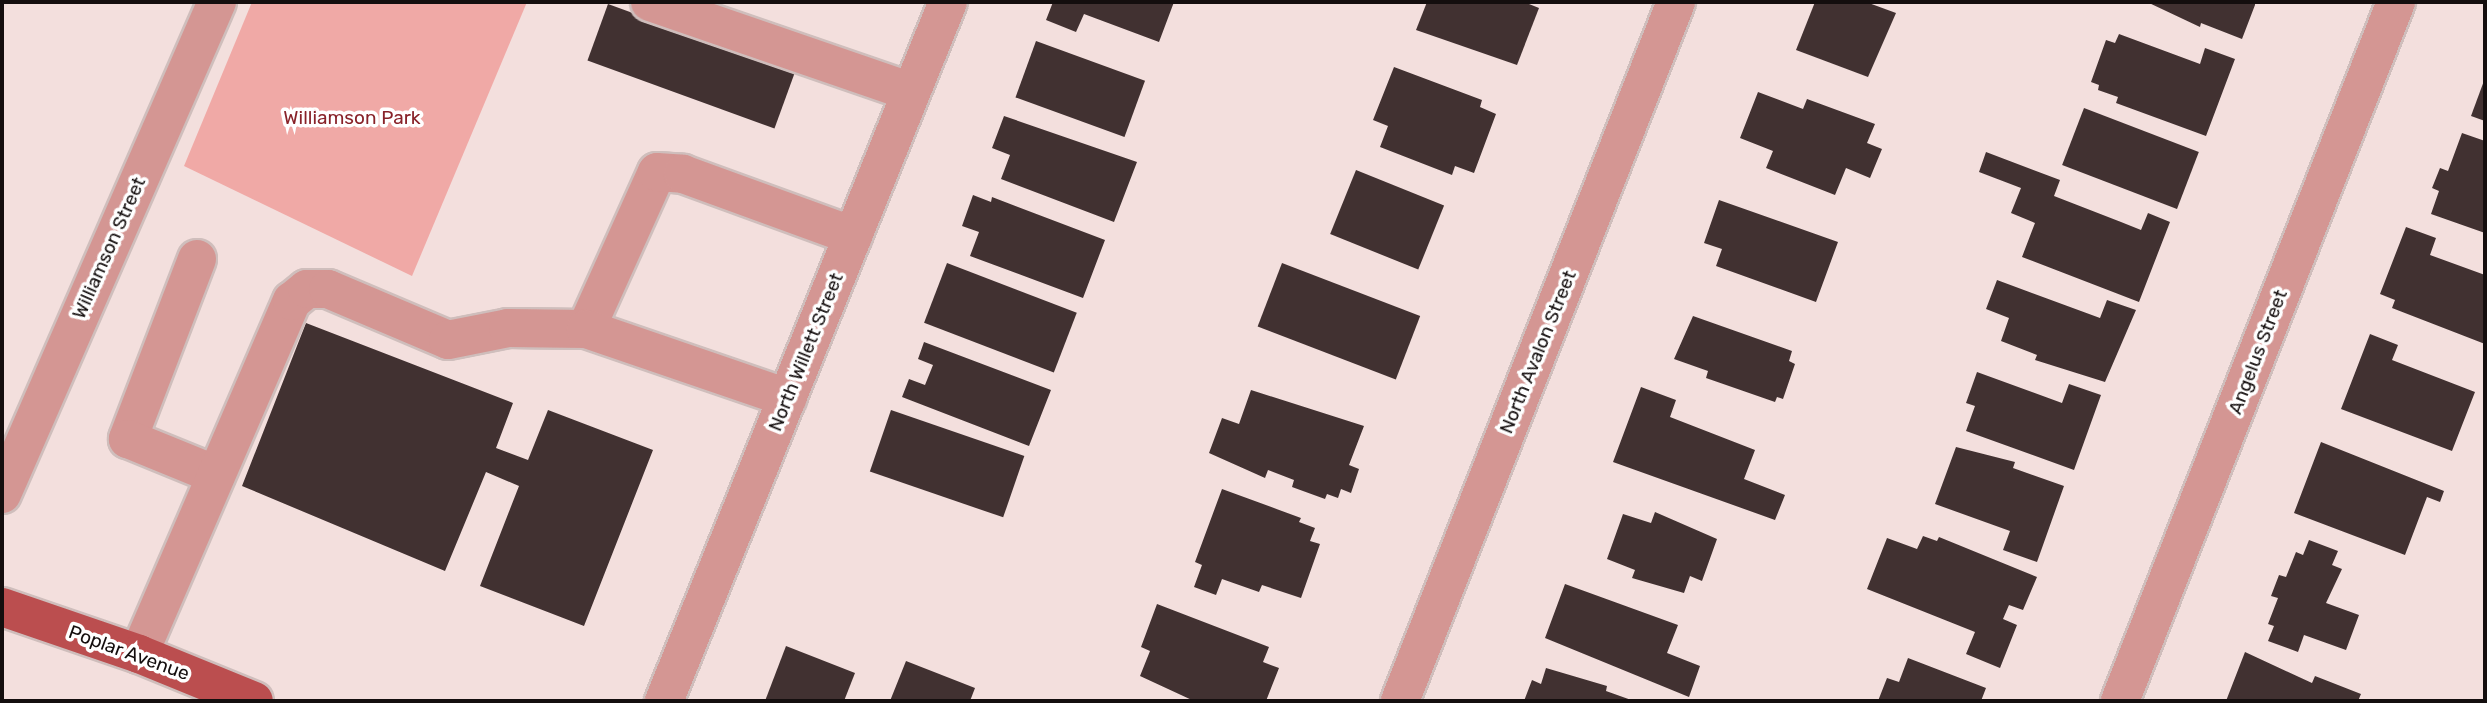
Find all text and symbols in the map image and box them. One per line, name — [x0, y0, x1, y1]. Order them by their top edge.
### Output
park label: Williamson Park — [283, 107, 421, 129]
street label: Williamson Street — [68, 174, 150, 322]
street label: North Avalon Street — [1495, 267, 1581, 437]
street label: North Willett Street — [764, 269, 848, 435]
street label: Angelus Street — [2224, 287, 2292, 417]
street label: Poplar Avenue — [65, 620, 193, 686]

